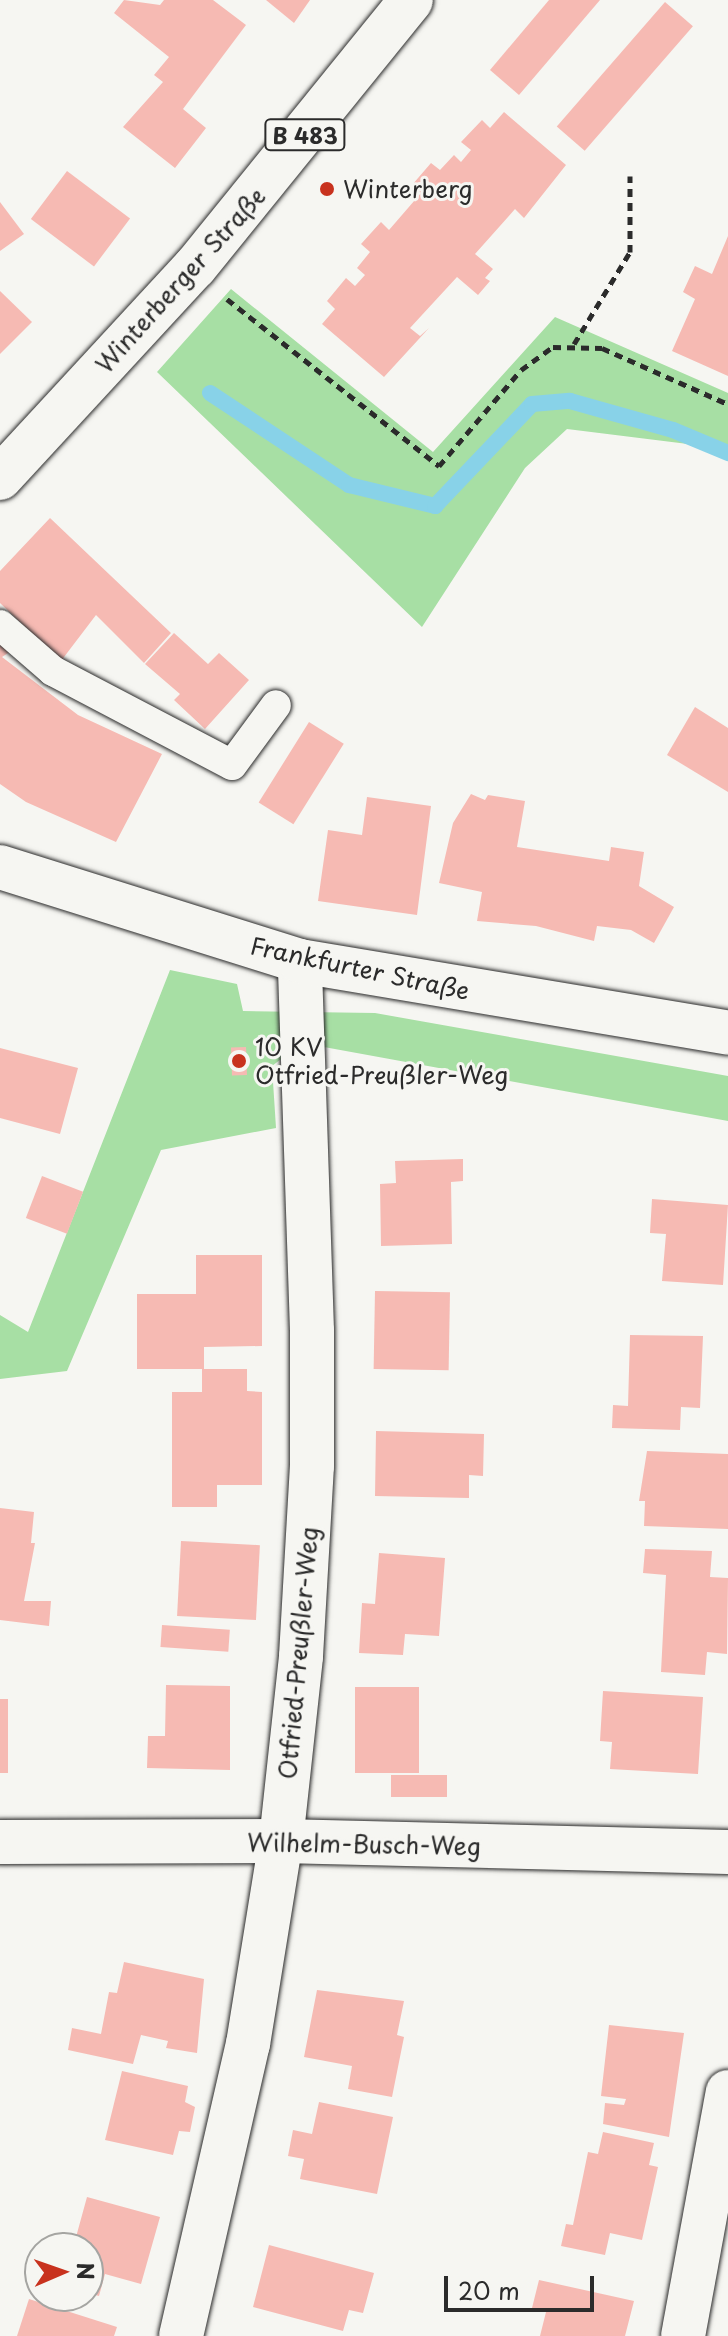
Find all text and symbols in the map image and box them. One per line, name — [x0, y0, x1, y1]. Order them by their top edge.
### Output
road number: B 483 — [263, 117, 347, 153]
place label: Winterberg — [343, 175, 472, 203]
marker: Winterberg — [318, 180, 336, 198]
street label: Winterberger Straße — [89, 181, 271, 379]
street label: Frankfurter Straße — [247, 931, 473, 1005]
place label: 10 KV Otfried-Preußler-Weg — [255, 1033, 508, 1089]
marker: 10 KV Otfried-Preußler-Weg — [230, 1052, 248, 1070]
street label: Otfried-Preußler-Weg — [273, 1526, 323, 1780]
street label: Wilhelm-Busch-Weg — [247, 1828, 481, 1860]
north arrow — [24, 2232, 104, 2312]
scale bar — [448, 2260, 598, 2310]
text: N — [70, 2262, 103, 2281]
text: 20 m — [458, 2272, 520, 2308]

